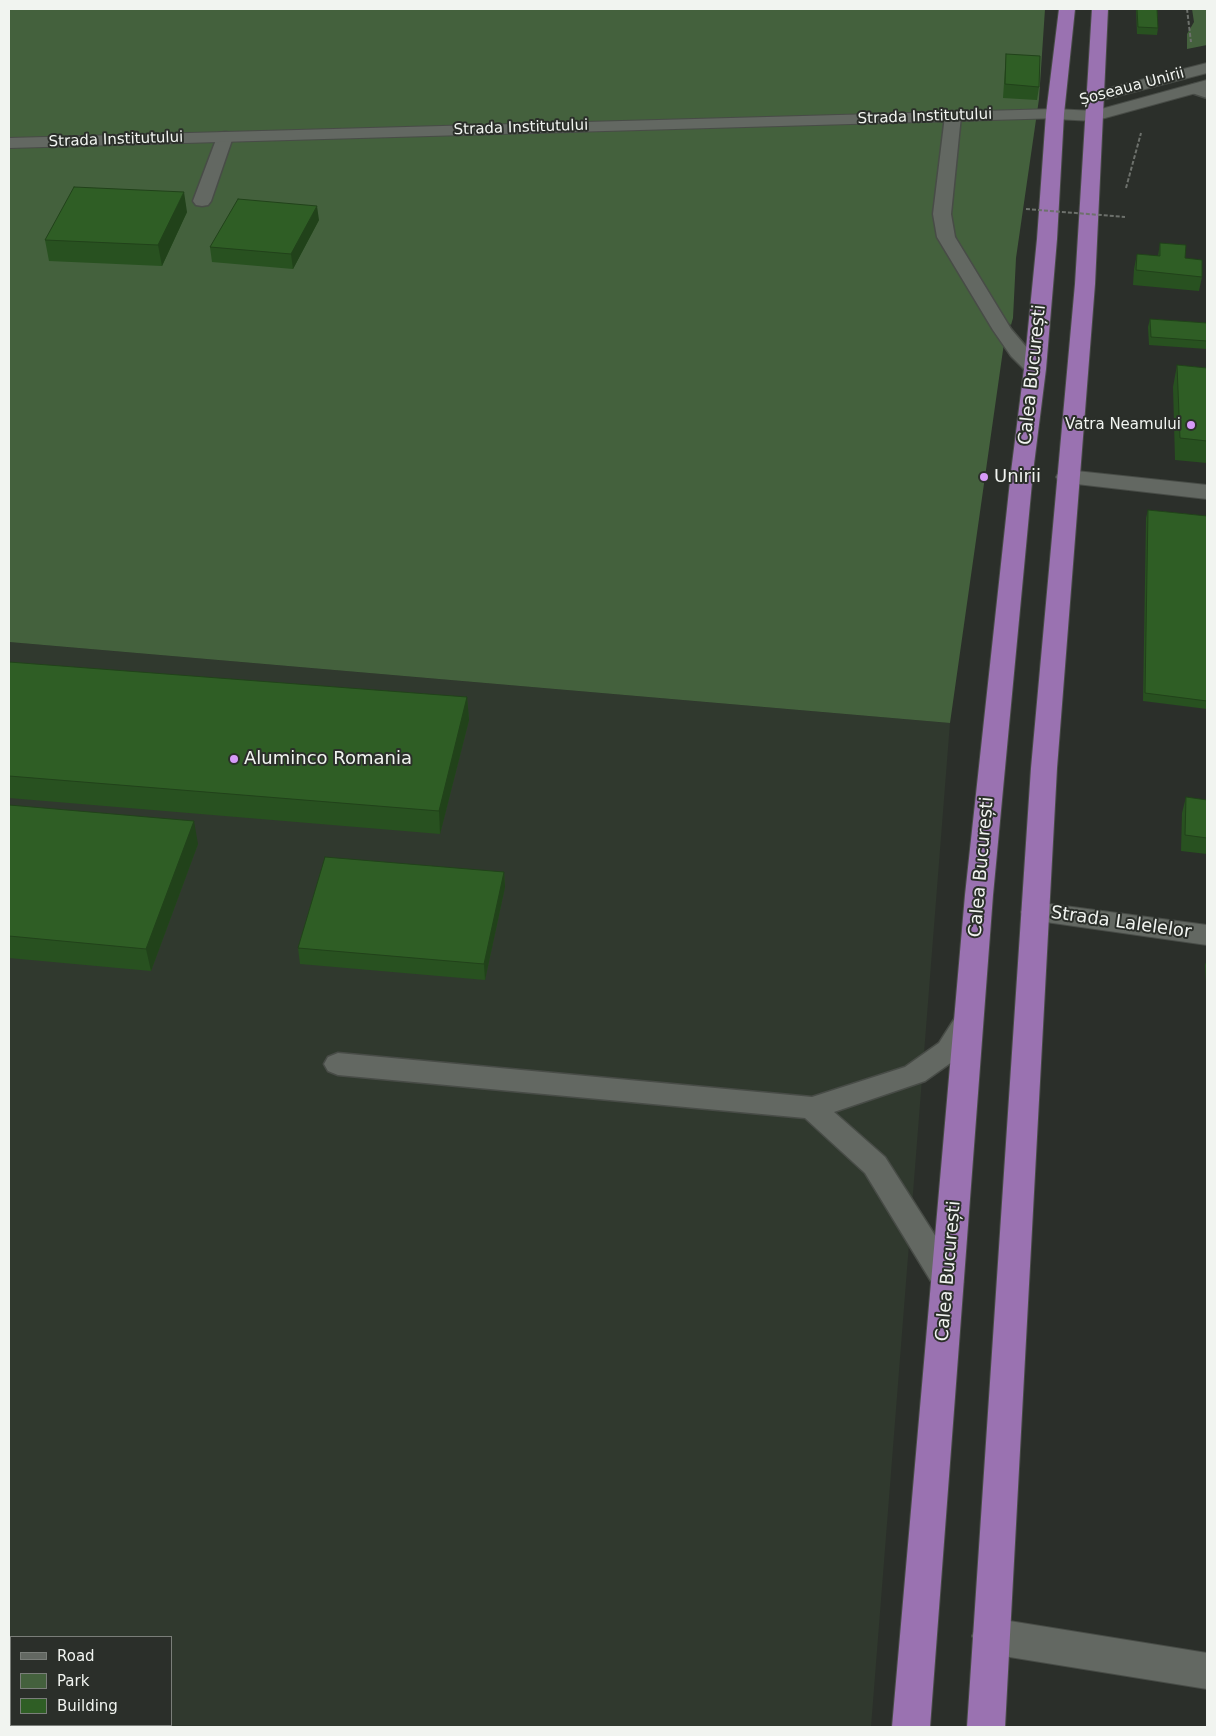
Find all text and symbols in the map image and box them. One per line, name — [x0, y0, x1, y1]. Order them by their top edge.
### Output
street label: Șoseaua Unirii — [1078, 64, 1186, 110]
street label: Strada Institutului — [857, 106, 993, 128]
street label: Strada Institutului — [453, 117, 589, 139]
street label: Strada Institutului — [48, 129, 184, 151]
street label: Calea București — [1015, 304, 1051, 446]
place label: Vatra Neamului — [1065, 416, 1181, 434]
marker: Vatra Neamului — [1185, 419, 1197, 431]
place label: Unirii — [994, 466, 1041, 488]
marker: Unirii — [978, 471, 990, 483]
place label: Aluminco Romania — [244, 748, 412, 770]
marker: Aluminco Romania — [228, 753, 240, 765]
street label: Calea București — [965, 796, 999, 938]
street label: Strada Lalelelor — [1049, 902, 1193, 944]
street label: Calea București — [932, 1200, 966, 1342]
legend — [10, 1636, 172, 1726]
text: Road — [57, 1647, 95, 1665]
text: Park — [57, 1672, 89, 1690]
text: Building — [57, 1697, 118, 1715]

